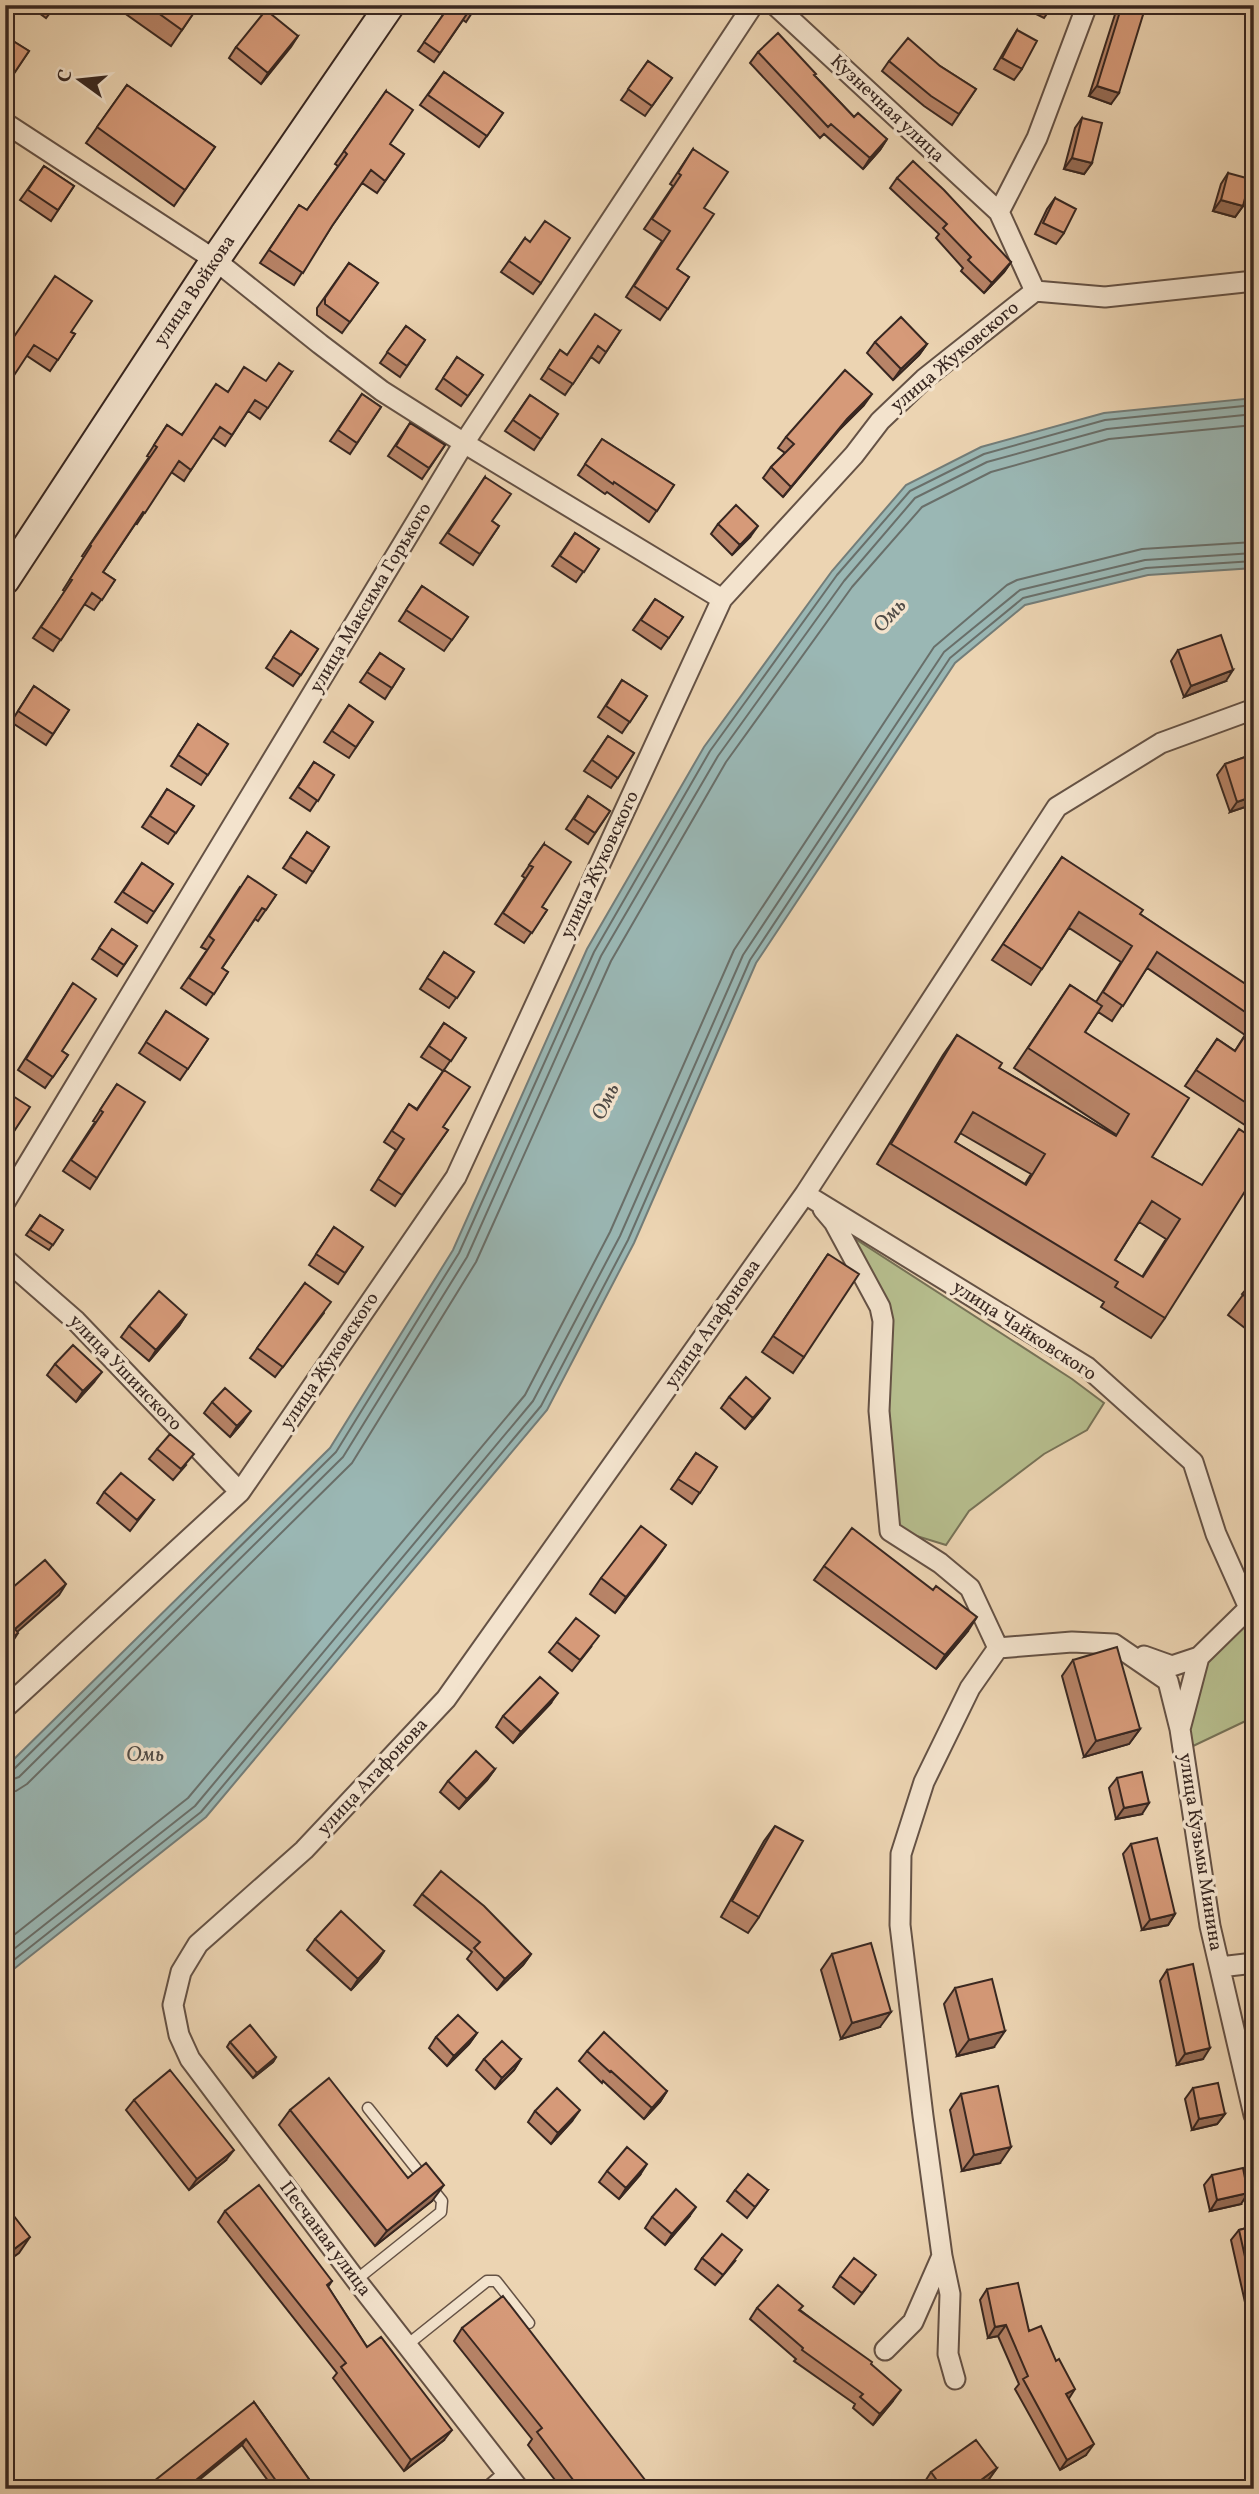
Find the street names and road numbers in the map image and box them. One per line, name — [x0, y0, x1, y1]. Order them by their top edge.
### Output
street label: Кузнечная улица — [824, 49, 950, 169]
street label: улица Войкова — [148, 230, 242, 352]
street label: улица Жуковского — [885, 295, 1025, 419]
street label: улица Максима Горького — [304, 498, 438, 698]
street label: улица Жуковского — [554, 787, 646, 943]
street label: улица Агафонова — [659, 1254, 767, 1394]
street label: улица Чайковского — [947, 1275, 1101, 1387]
street label: улица Жуковского — [274, 1287, 386, 1435]
street label: улица Ушинского — [62, 1309, 188, 1437]
street label: улица Агафонова — [312, 1713, 434, 1841]
street label: улица Кузьмы Минина — [1172, 1751, 1228, 1953]
street label: Песчаная улица — [273, 2176, 377, 2302]

